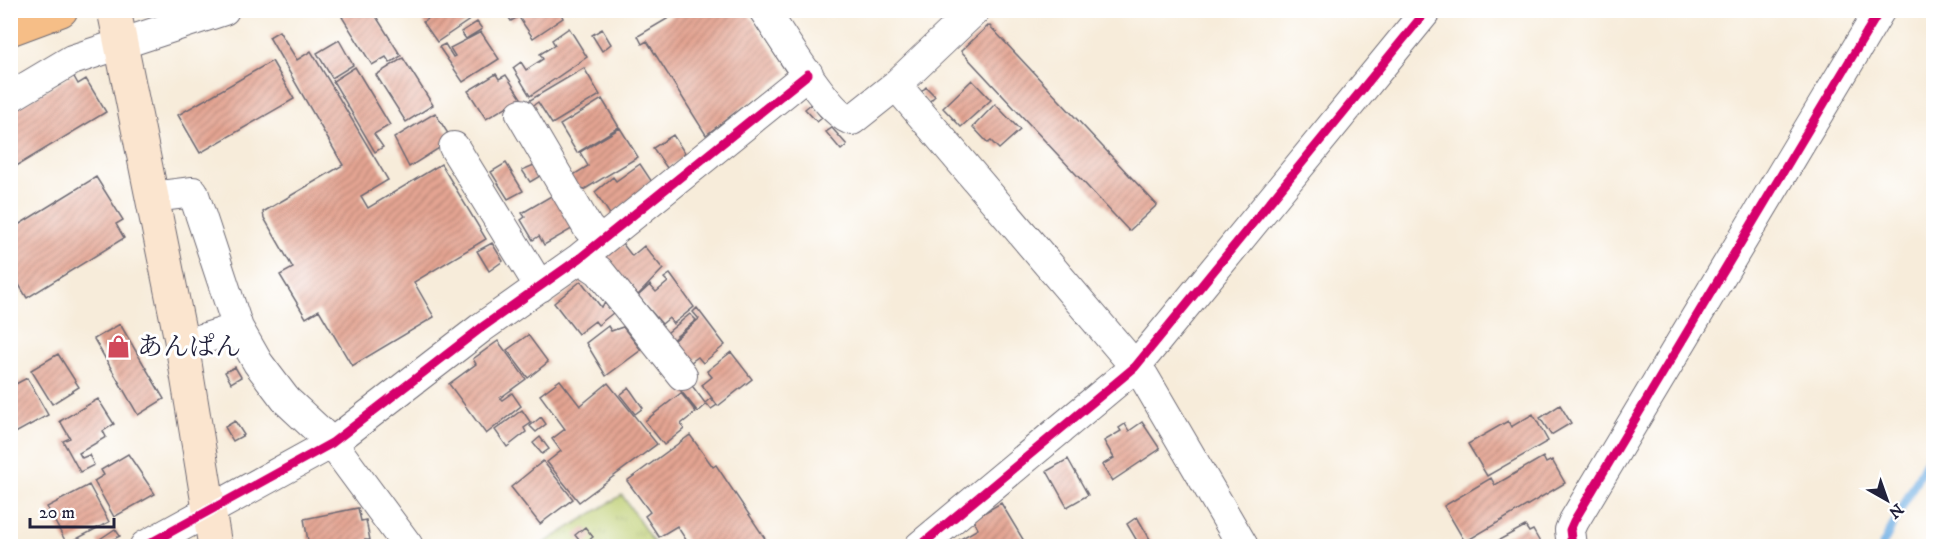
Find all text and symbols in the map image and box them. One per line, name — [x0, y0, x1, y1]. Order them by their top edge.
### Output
place label: あんぱん — [137, 331, 241, 364]
shop icon: あんぱん — [106, 333, 132, 359]
north arrow — [1857, 470, 1917, 530]
scale bar — [30, 491, 114, 529]
text: N — [1885, 499, 1907, 523]
text: 20 m — [39, 502, 75, 524]

